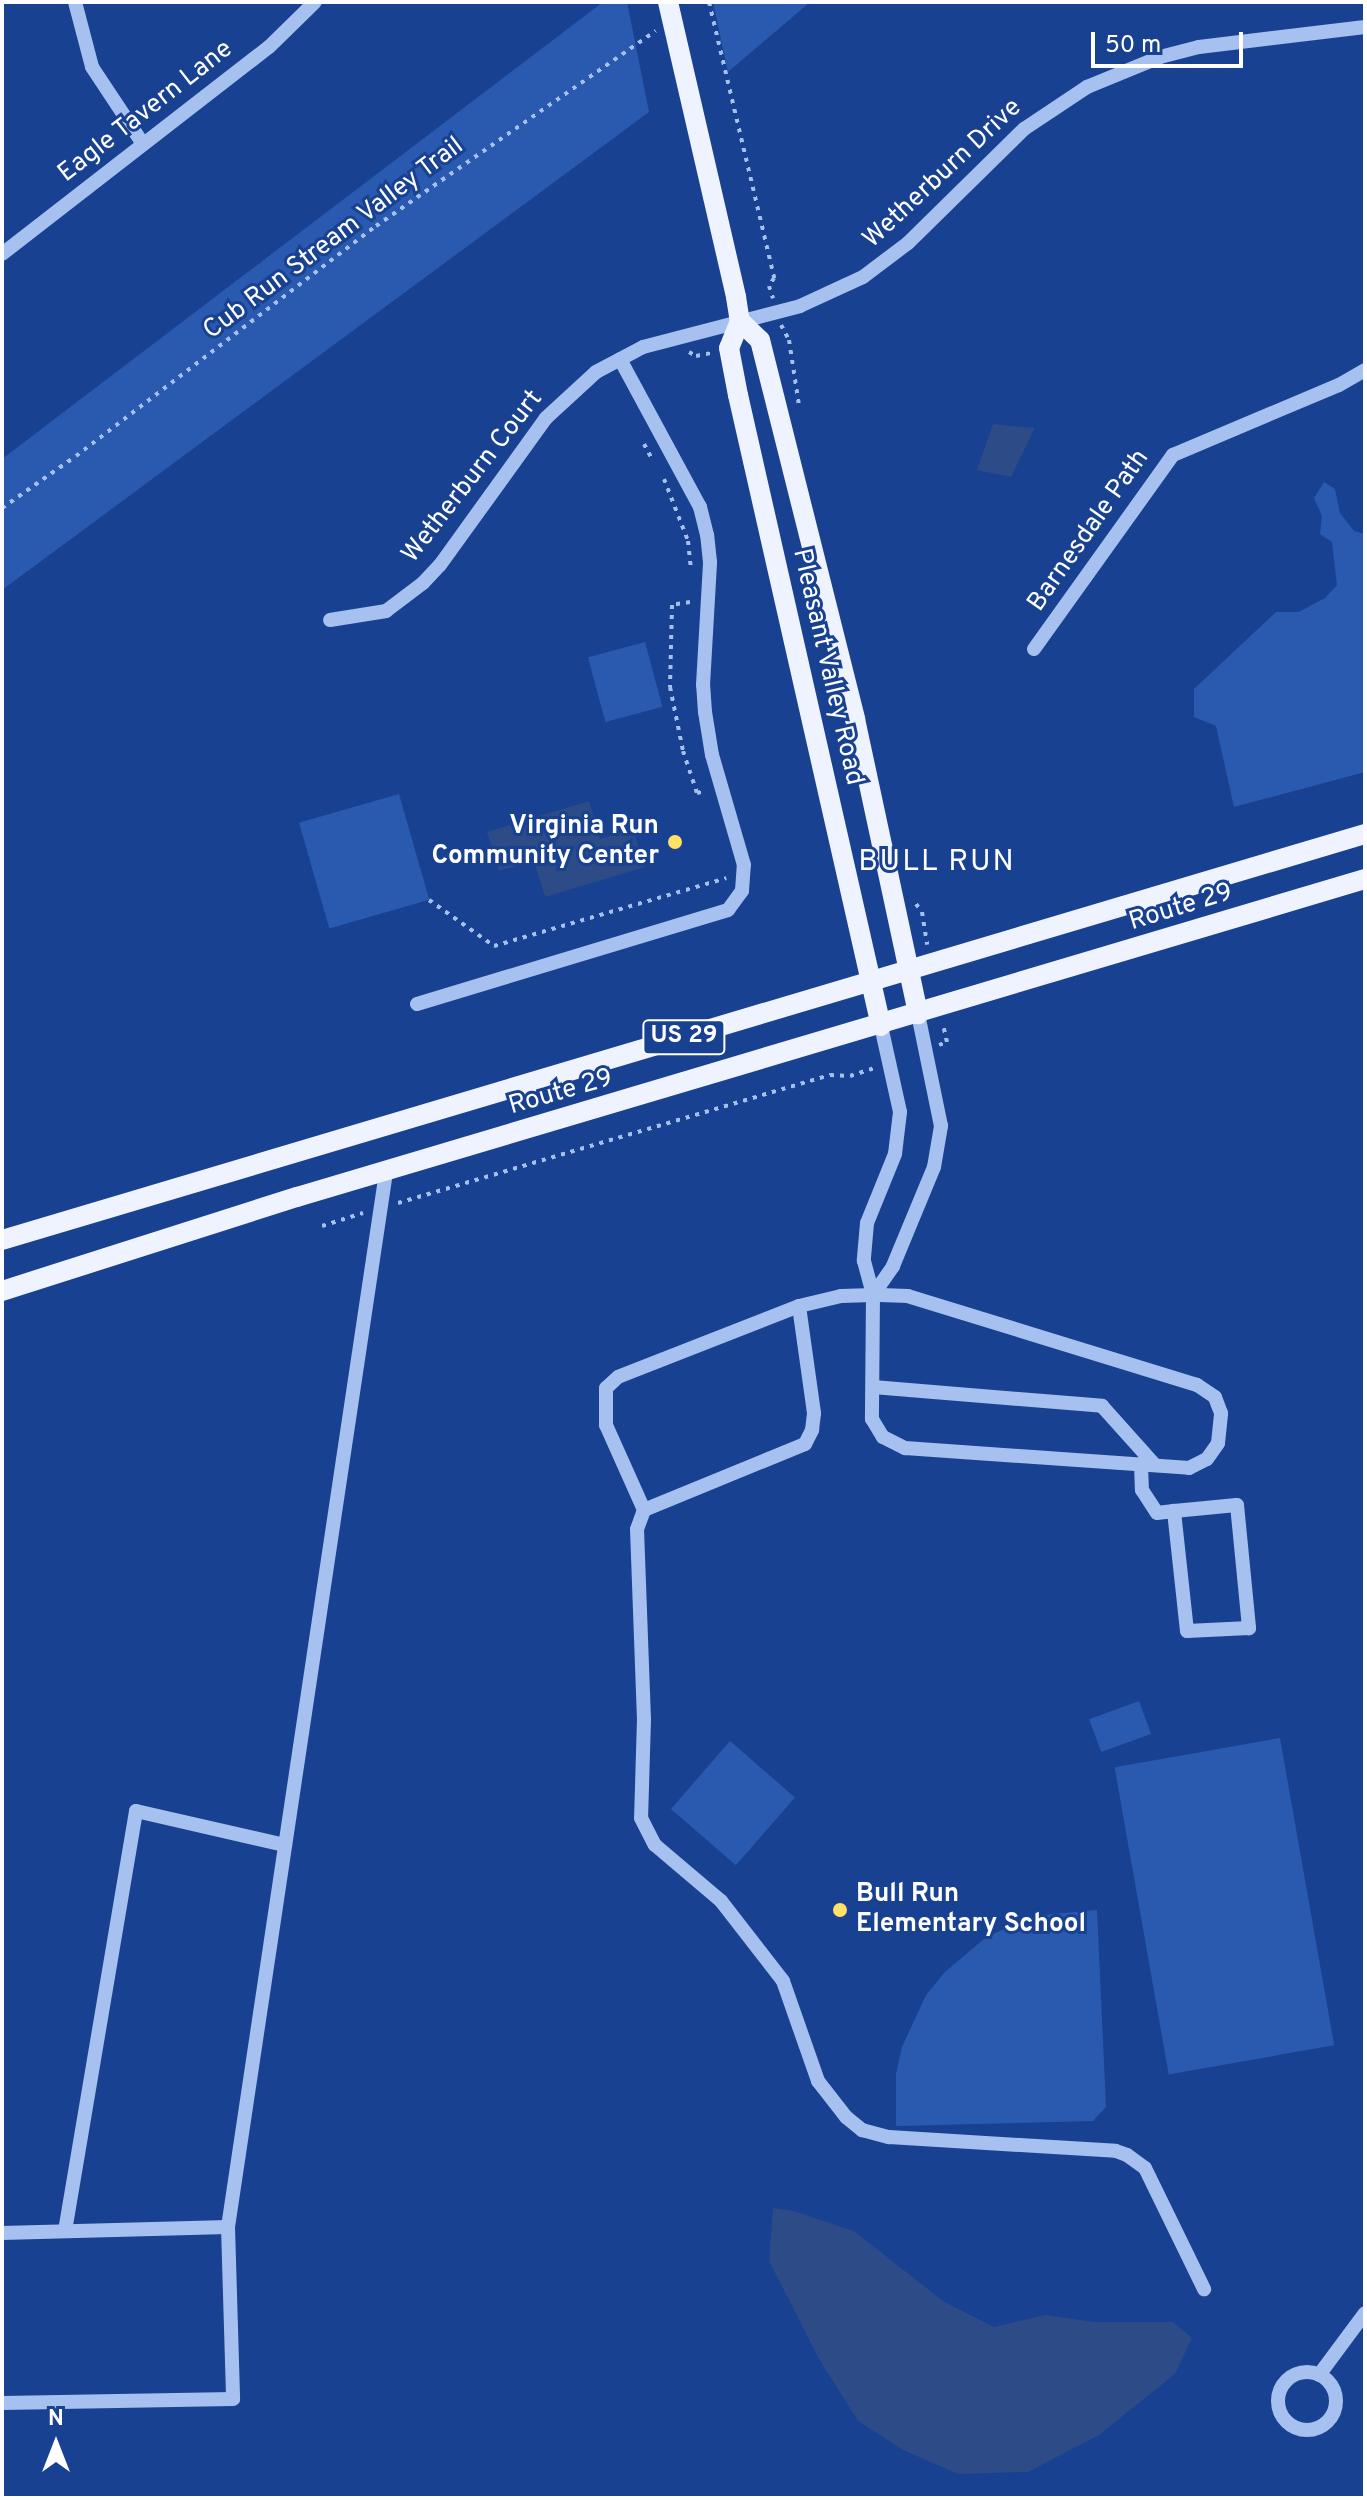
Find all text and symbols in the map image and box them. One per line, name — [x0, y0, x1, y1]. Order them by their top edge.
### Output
scale bar — [1095, 16, 1247, 66]
text: 50 m — [1105, 31, 1161, 61]
street label: Eagle Tavern Lane — [52, 34, 240, 190]
street label: Wetherburn Drive — [857, 93, 1029, 255]
street label: Cub Run Stream Valley Trail — [197, 130, 471, 348]
street label: Wetherburn Court — [396, 385, 550, 569]
street label: Barnesdale Path — [1022, 444, 1156, 618]
street label: Pleasant Valley Road — [784, 545, 870, 789]
place label: Virginia Run Community Center — [432, 811, 659, 872]
marker: Virginia Run Community Center — [666, 833, 684, 851]
district label: BULL RUN — [858, 845, 1016, 881]
street label: Route 29 — [1125, 877, 1237, 939]
road number: US 29 — [642, 1017, 726, 1057]
street label: Route 29 — [505, 1063, 617, 1123]
place label: Bull Run Elementary School — [856, 1879, 1086, 1940]
marker: Bull Run Elementary School — [831, 1901, 849, 1919]
north arrow — [16, 2404, 96, 2484]
text: N — [48, 2406, 64, 2433]

